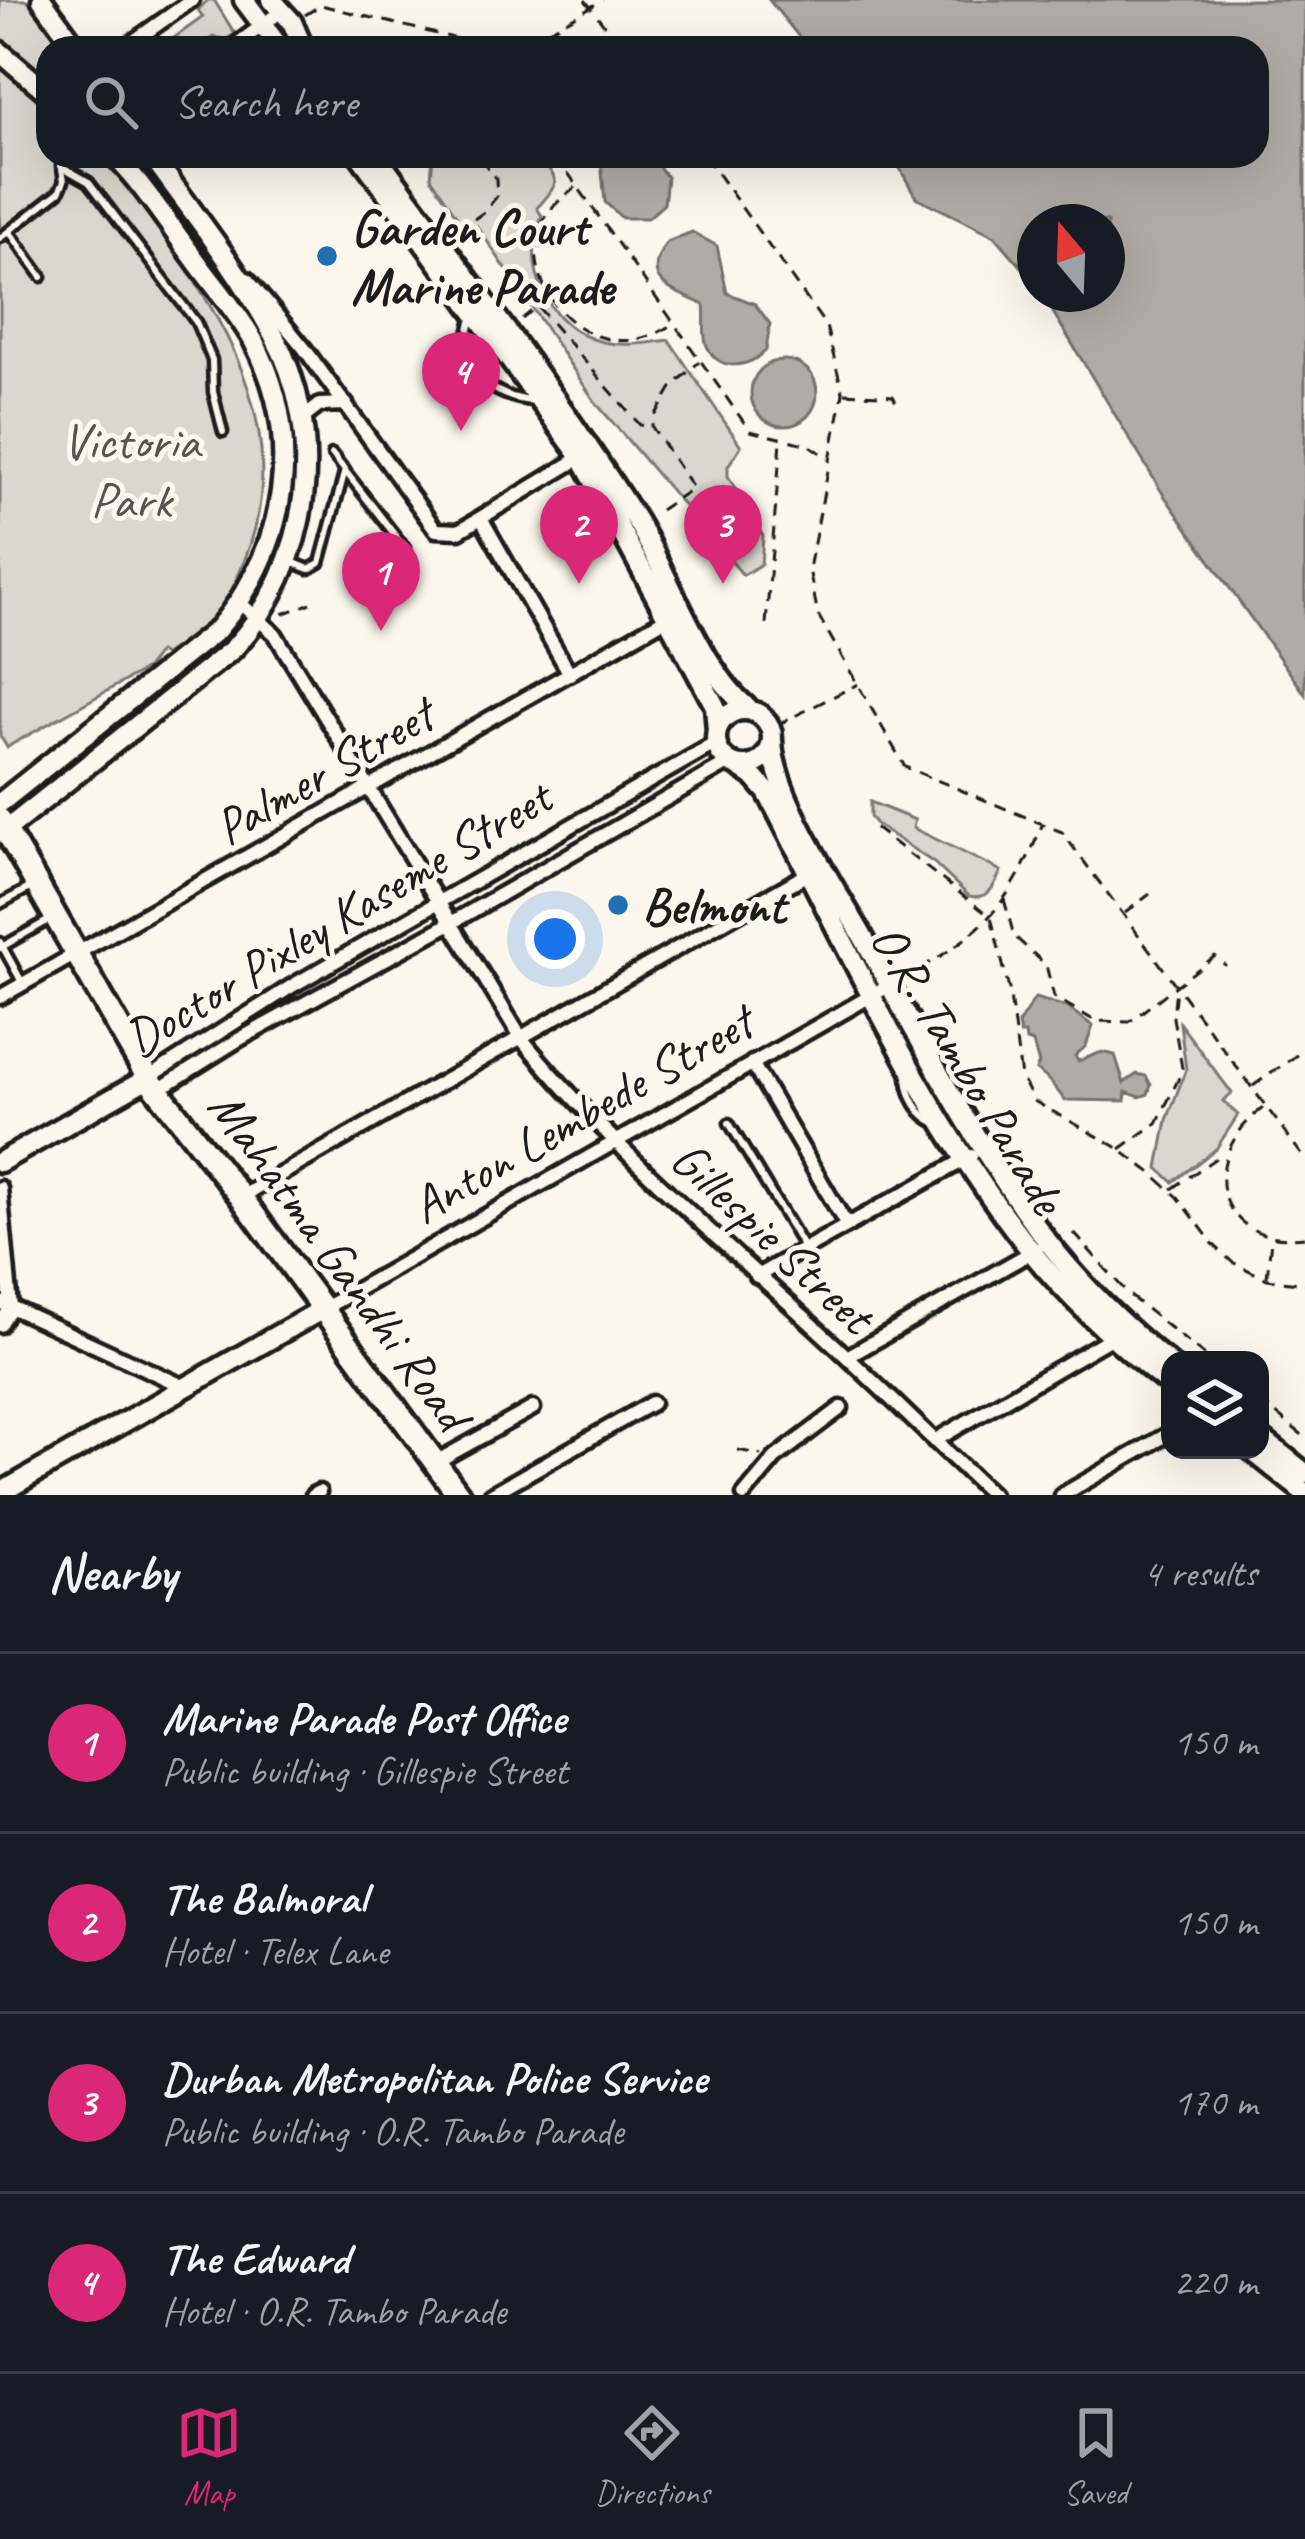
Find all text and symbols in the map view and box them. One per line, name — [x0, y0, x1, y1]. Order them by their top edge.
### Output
search box — [36, 36, 1269, 168]
icon: search — [78, 69, 144, 135]
text: Search here — [174, 74, 357, 131]
place label: Garden Court Marine Parade — [351, 196, 617, 319]
north arrow — [1017, 204, 1125, 312]
marker: Garden Court Marine Parade — [314, 243, 340, 269]
pin: 4 — [422, 332, 500, 431]
park label: Victoria Park — [62, 409, 204, 532]
pin: 2 — [540, 485, 618, 584]
pin: 3 — [684, 485, 762, 584]
pin: 1 — [342, 532, 420, 631]
street label: Palmer Street — [203, 680, 450, 859]
street label: Doctor Pixley Kaseme Street — [113, 763, 567, 1070]
place label: Belmont — [642, 874, 790, 938]
marker: Belmont — [605, 892, 631, 918]
your location — [525, 909, 585, 969]
street label: O.R. Tambo Parade — [856, 912, 1082, 1228]
street label: Anton Lembede Street — [399, 987, 769, 1238]
street label: Mahatma Gandhi Road — [195, 1077, 488, 1448]
street label: Gillespie Street — [658, 1127, 891, 1350]
map controls — [1161, 1351, 1269, 1459]
button: layers — [1161, 1351, 1269, 1459]
text: Nearby — [48, 1541, 176, 1605]
text: 4 results — [1143, 1549, 1257, 1598]
text: Marine Parade Post Office — [162, 1690, 566, 1747]
text: 1 — [78, 1718, 96, 1767]
text: 150 m — [1173, 1718, 1257, 1767]
text: Public building · Gillespie Street — [162, 1747, 567, 1796]
text: The Balmoral — [162, 1870, 367, 1927]
text: 2 — [78, 1898, 96, 1947]
text: 150 m — [1173, 1898, 1257, 1947]
text: Hotel · Telex Lane — [162, 1927, 388, 1976]
text: Durban Metropolitan Police Service — [162, 2050, 707, 2107]
text: 3 — [78, 2078, 96, 2127]
text: 170 m — [1173, 2078, 1257, 2127]
text: Public building · O.R. Tambo Parade — [162, 2107, 623, 2156]
text: The Edward — [162, 2230, 349, 2287]
text: 4 — [78, 2258, 96, 2307]
text: 220 m — [1173, 2258, 1257, 2307]
text: Hotel · O.R. Tambo Parade — [162, 2287, 506, 2336]
tab: Map — [176, 2400, 242, 2514]
tab: Directions — [595, 2400, 710, 2514]
tab: Saved — [1063, 2400, 1129, 2514]

